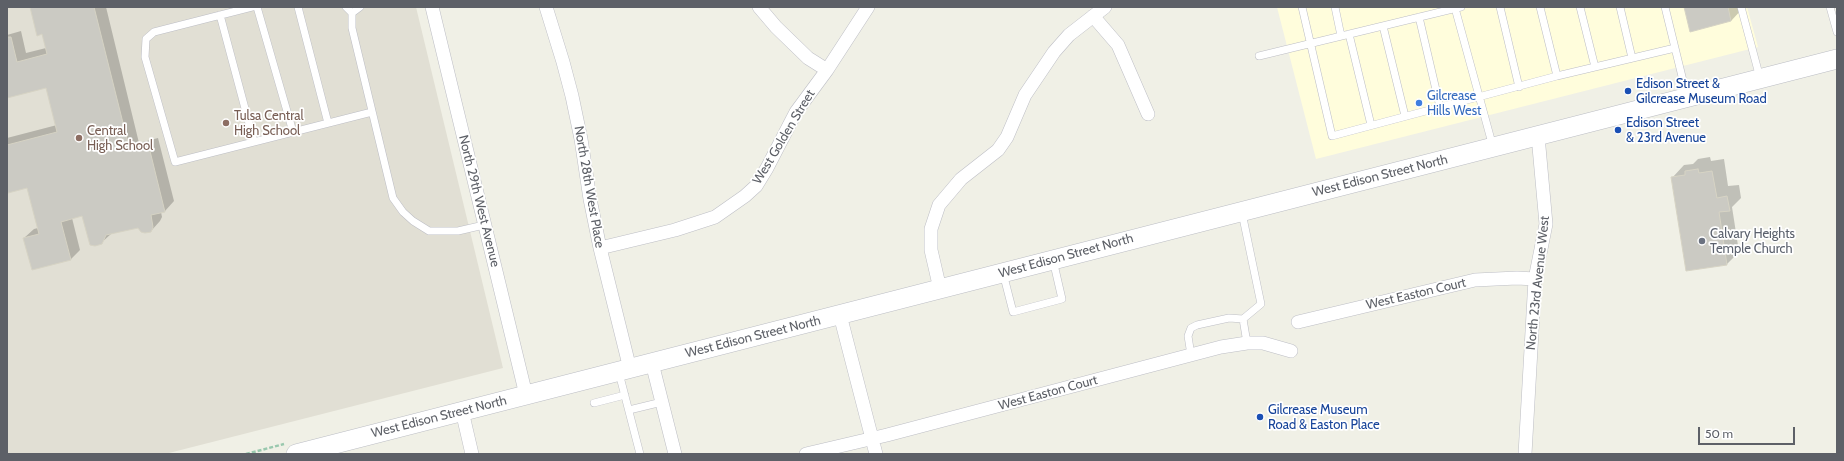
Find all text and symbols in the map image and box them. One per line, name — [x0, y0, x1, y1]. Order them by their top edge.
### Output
place label: Edison Street & Gilcrease Museum Road — [1636, 76, 1767, 107]
marker: Edison Street & Gilcrease Museum Road — [1623, 86, 1633, 96]
street label: West Golden Street — [750, 87, 818, 187]
place label: Gilcrease Hills West — [1427, 88, 1481, 119]
marker: Gilcrease Hills West — [1414, 98, 1424, 108]
place label: Tulsa Central High School — [234, 108, 304, 139]
place label: Edison Street & 23rd Avenue — [1626, 115, 1706, 146]
marker: Tulsa Central High School — [221, 118, 231, 128]
place label: Central High School — [87, 123, 153, 154]
street label: North 28th West Place — [571, 125, 607, 249]
marker: Edison Street & 23rd Avenue — [1613, 125, 1623, 135]
marker: Central High School — [74, 133, 84, 143]
street label: North 29th West Avenue — [455, 133, 503, 269]
street label: West Edison Street North — [1311, 152, 1449, 200]
street label: North 23rd Avenue West — [1523, 215, 1553, 351]
place label: Calvary Heights Temple Church — [1710, 226, 1795, 257]
street label: West Edison Street North — [997, 231, 1135, 281]
marker: Calvary Heights Temple Church — [1697, 236, 1707, 246]
street label: West Easton Court — [1365, 275, 1467, 313]
street label: West Edison Street North — [684, 313, 822, 361]
street label: West Easton Court — [997, 372, 1099, 414]
street label: West Edison Street North — [370, 393, 508, 441]
place label: Gilcrease Museum Road & Easton Place — [1268, 402, 1380, 433]
marker: Gilcrease Museum Road & Easton Place — [1255, 412, 1265, 422]
scale bar — [1700, 419, 1797, 445]
text: 50 m — [1705, 426, 1733, 441]

